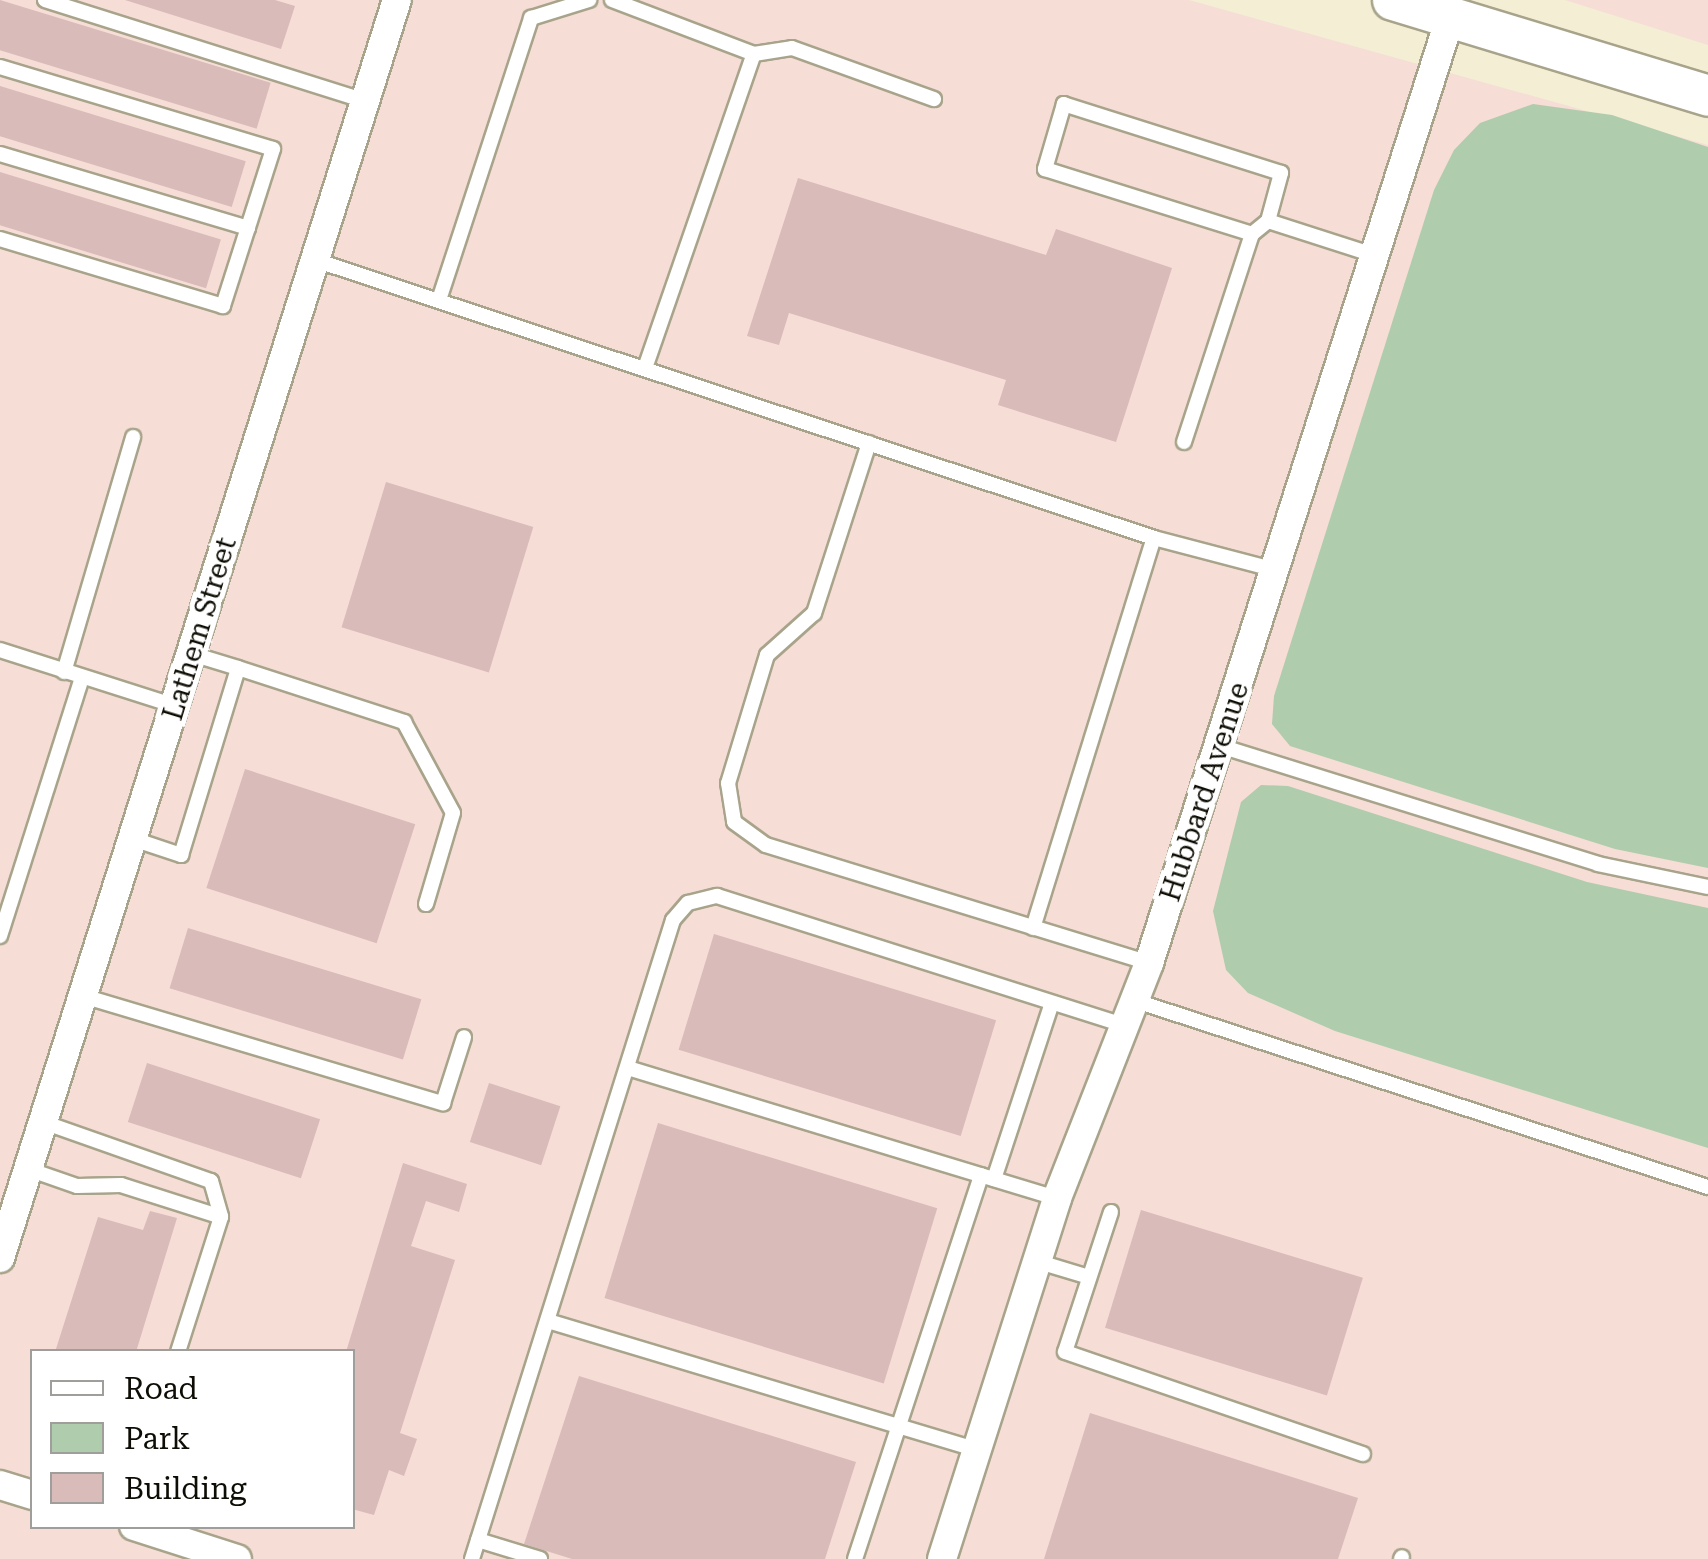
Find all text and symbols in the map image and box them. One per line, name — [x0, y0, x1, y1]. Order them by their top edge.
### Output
street label: Lathem Street — [156, 534, 244, 724]
street label: Hubbard Avenue — [1154, 678, 1256, 906]
legend — [30, 1349, 355, 1529]
text: Road — [124, 1371, 198, 1406]
text: Park — [124, 1421, 190, 1456]
text: Building — [124, 1471, 247, 1506]

